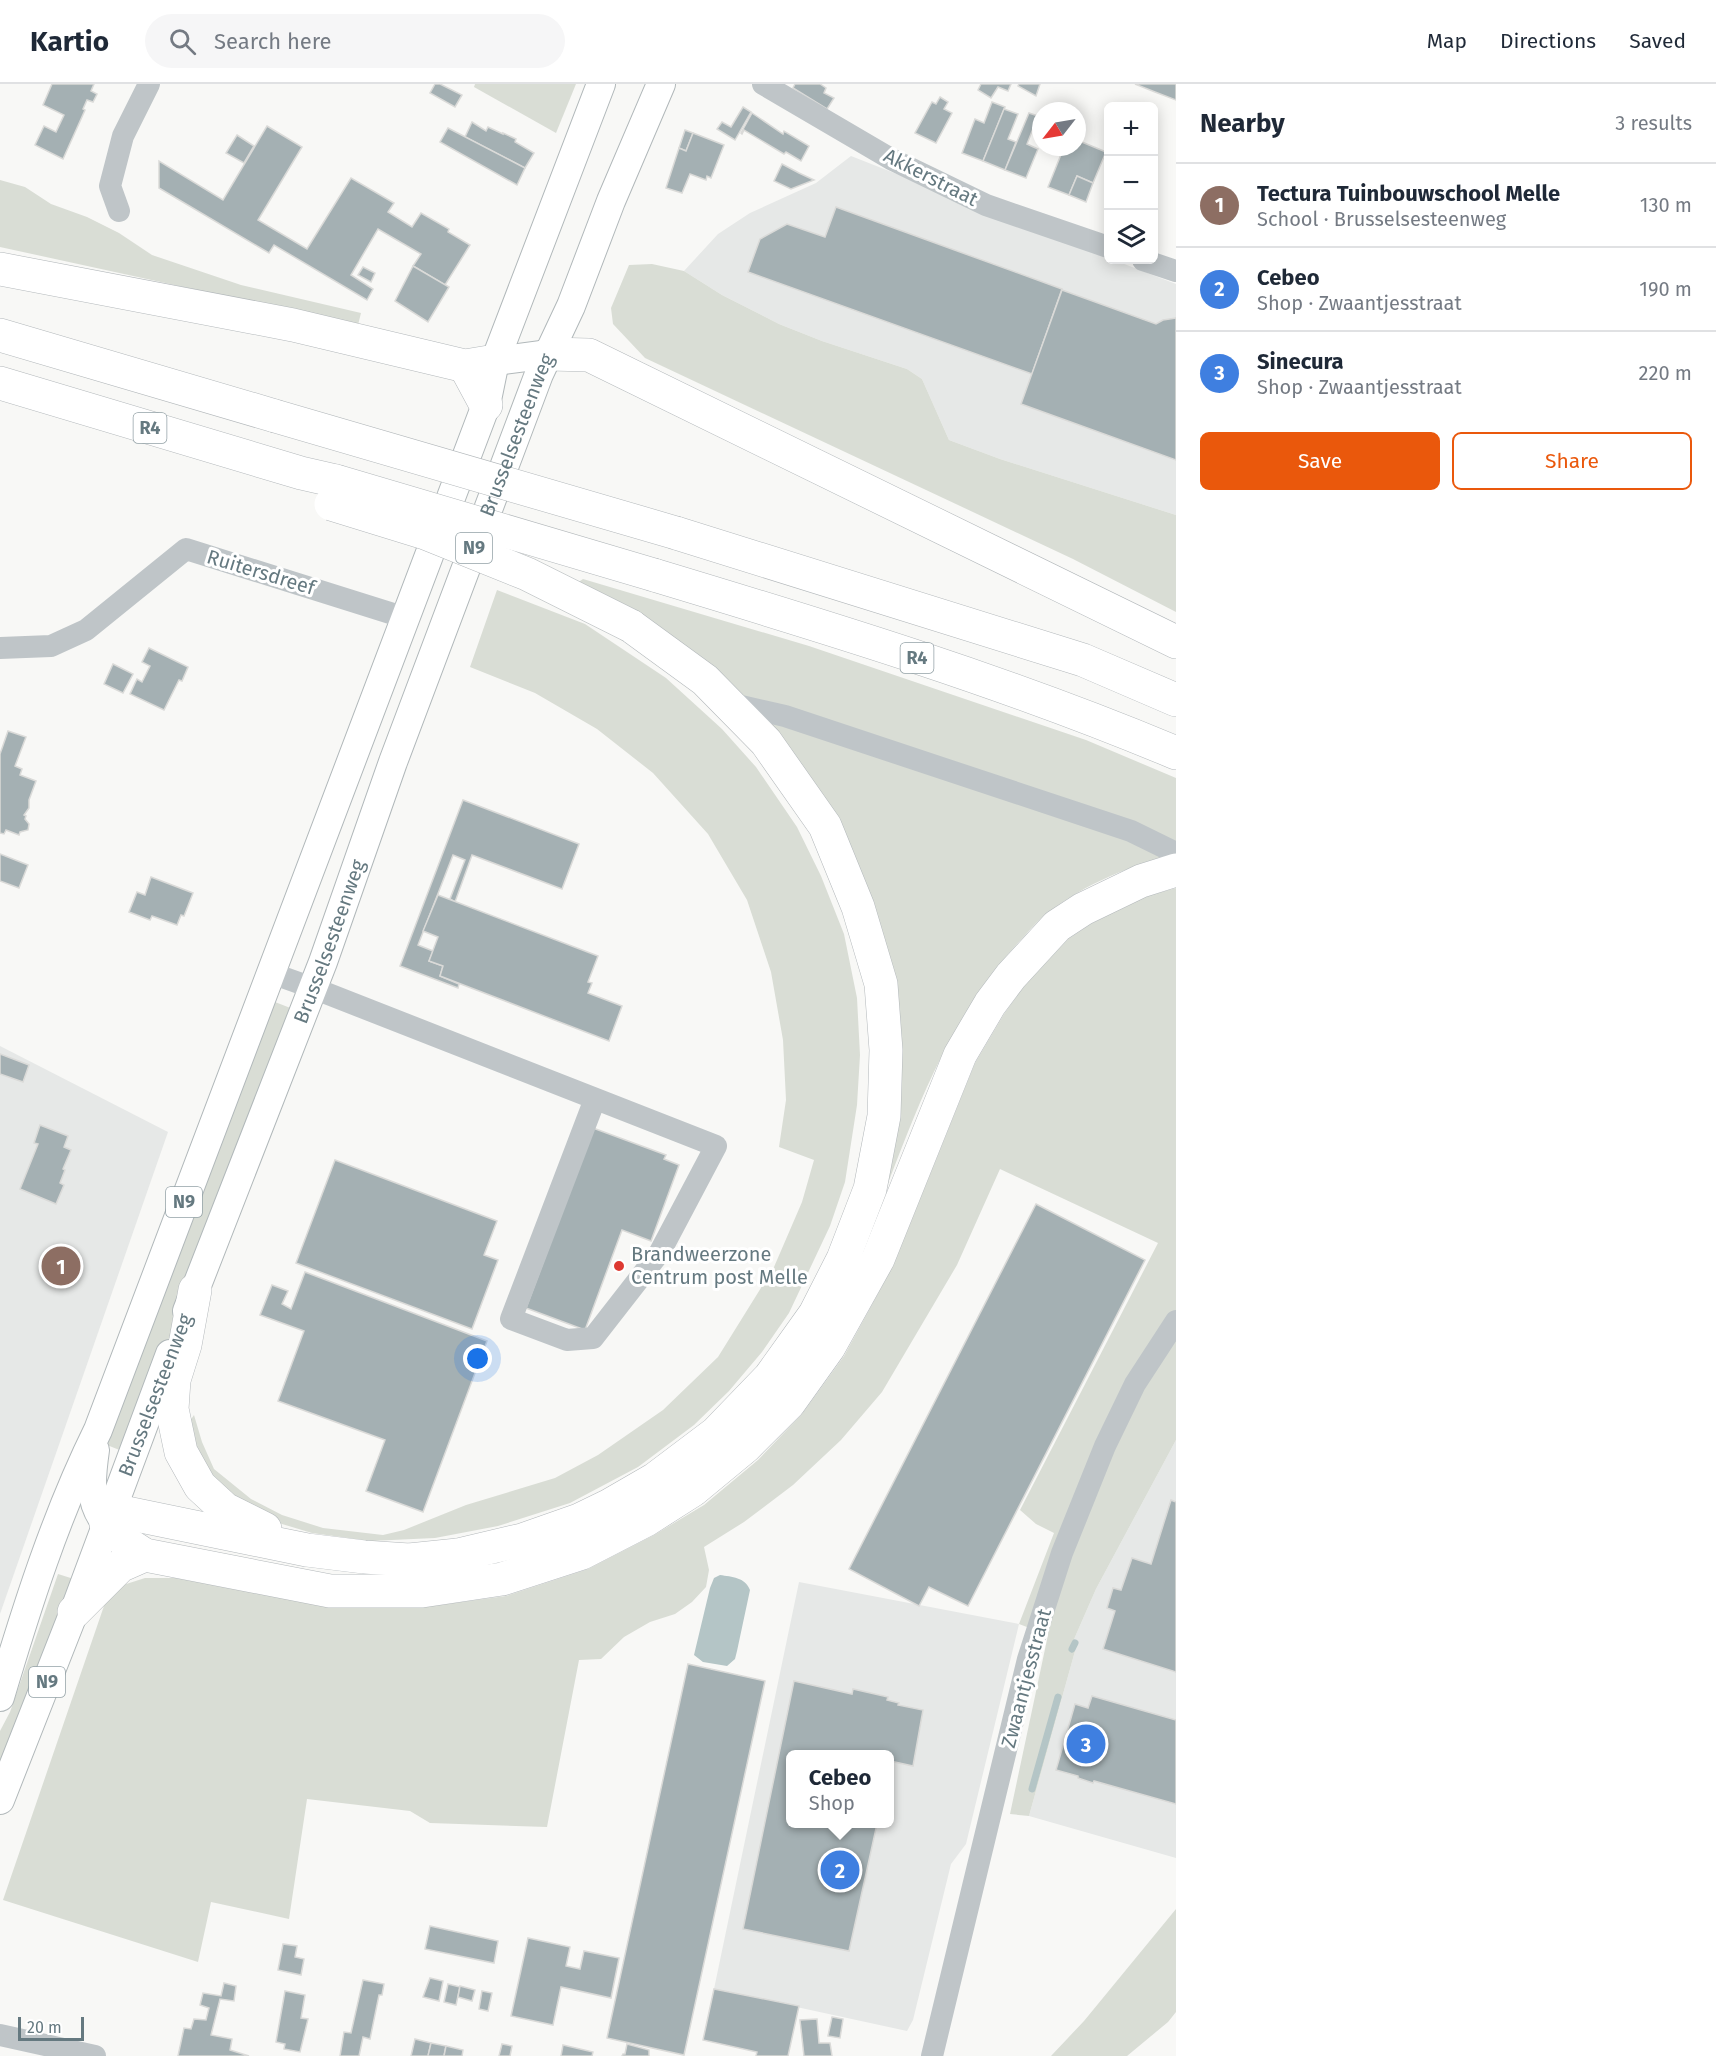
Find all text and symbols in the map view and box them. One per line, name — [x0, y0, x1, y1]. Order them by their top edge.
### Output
search box — [145, 14, 565, 68]
text: Kartio — [30, 25, 109, 58]
icon: search — [166, 25, 199, 58]
text: Search here — [214, 28, 332, 55]
text: Map — [1427, 28, 1467, 54]
text: Directions — [1500, 28, 1596, 54]
text: Saved — [1629, 28, 1686, 54]
north arrow — [1032, 102, 1086, 156]
map controls — [1104, 102, 1158, 264]
button: + — [1104, 102, 1158, 156]
text: Nearby — [1200, 108, 1285, 139]
text: 3 results — [1615, 111, 1692, 135]
street label: Akkerstraat — [880, 143, 983, 211]
button: − — [1104, 156, 1158, 210]
text: Tectura Tuinbouwschool Melle — [1257, 180, 1560, 207]
text: 1 — [1215, 193, 1224, 217]
text: 130 m — [1640, 193, 1692, 217]
text: School · Brusselsesteenweg — [1257, 207, 1506, 231]
button: layers — [1104, 210, 1158, 264]
text: Cebeo — [1257, 264, 1319, 291]
text: 2 — [1214, 277, 1225, 301]
text: 190 m — [1639, 277, 1692, 301]
text: Shop · Zwaantjesstraat — [1257, 291, 1462, 315]
text: Sinecura — [1257, 348, 1344, 375]
street label: Brusselsesteenweg — [474, 349, 559, 520]
text: 3 — [1214, 361, 1225, 385]
text: 220 m — [1639, 361, 1692, 385]
text: Shop · Zwaantjesstraat — [1257, 375, 1462, 399]
road number: R4 — [134, 413, 166, 443]
button: Save — [1200, 432, 1440, 490]
button: Share — [1452, 432, 1692, 490]
road number: N9 — [456, 533, 492, 563]
street label: Ruitersdreef — [204, 544, 319, 600]
road number: R4 — [900, 643, 934, 673]
street label: Brusselsesteenweg — [288, 856, 370, 1027]
road number: N9 — [166, 1187, 202, 1217]
place label: Brandweerzone Centrum post Melle — [631, 1242, 808, 1289]
pin: 1 — [42, 1244, 80, 1288]
marker: Brandweerzone Centrum post Melle — [612, 1259, 626, 1273]
street label: Brusselsesteenweg — [113, 1310, 197, 1480]
your location — [463, 1344, 492, 1373]
street label: Zwaantjesstraat — [996, 1605, 1056, 1750]
road number: N9 — [29, 1667, 65, 1697]
pin: 3 — [1066, 1722, 1106, 1766]
popup — [786, 1750, 894, 1828]
text: Cebeo — [809, 1764, 871, 1791]
text: Shop — [809, 1791, 855, 1815]
pin: 2 — [820, 1848, 860, 1892]
scale bar — [18, 2014, 84, 2042]
text: 20 m — [27, 2018, 62, 2037]

